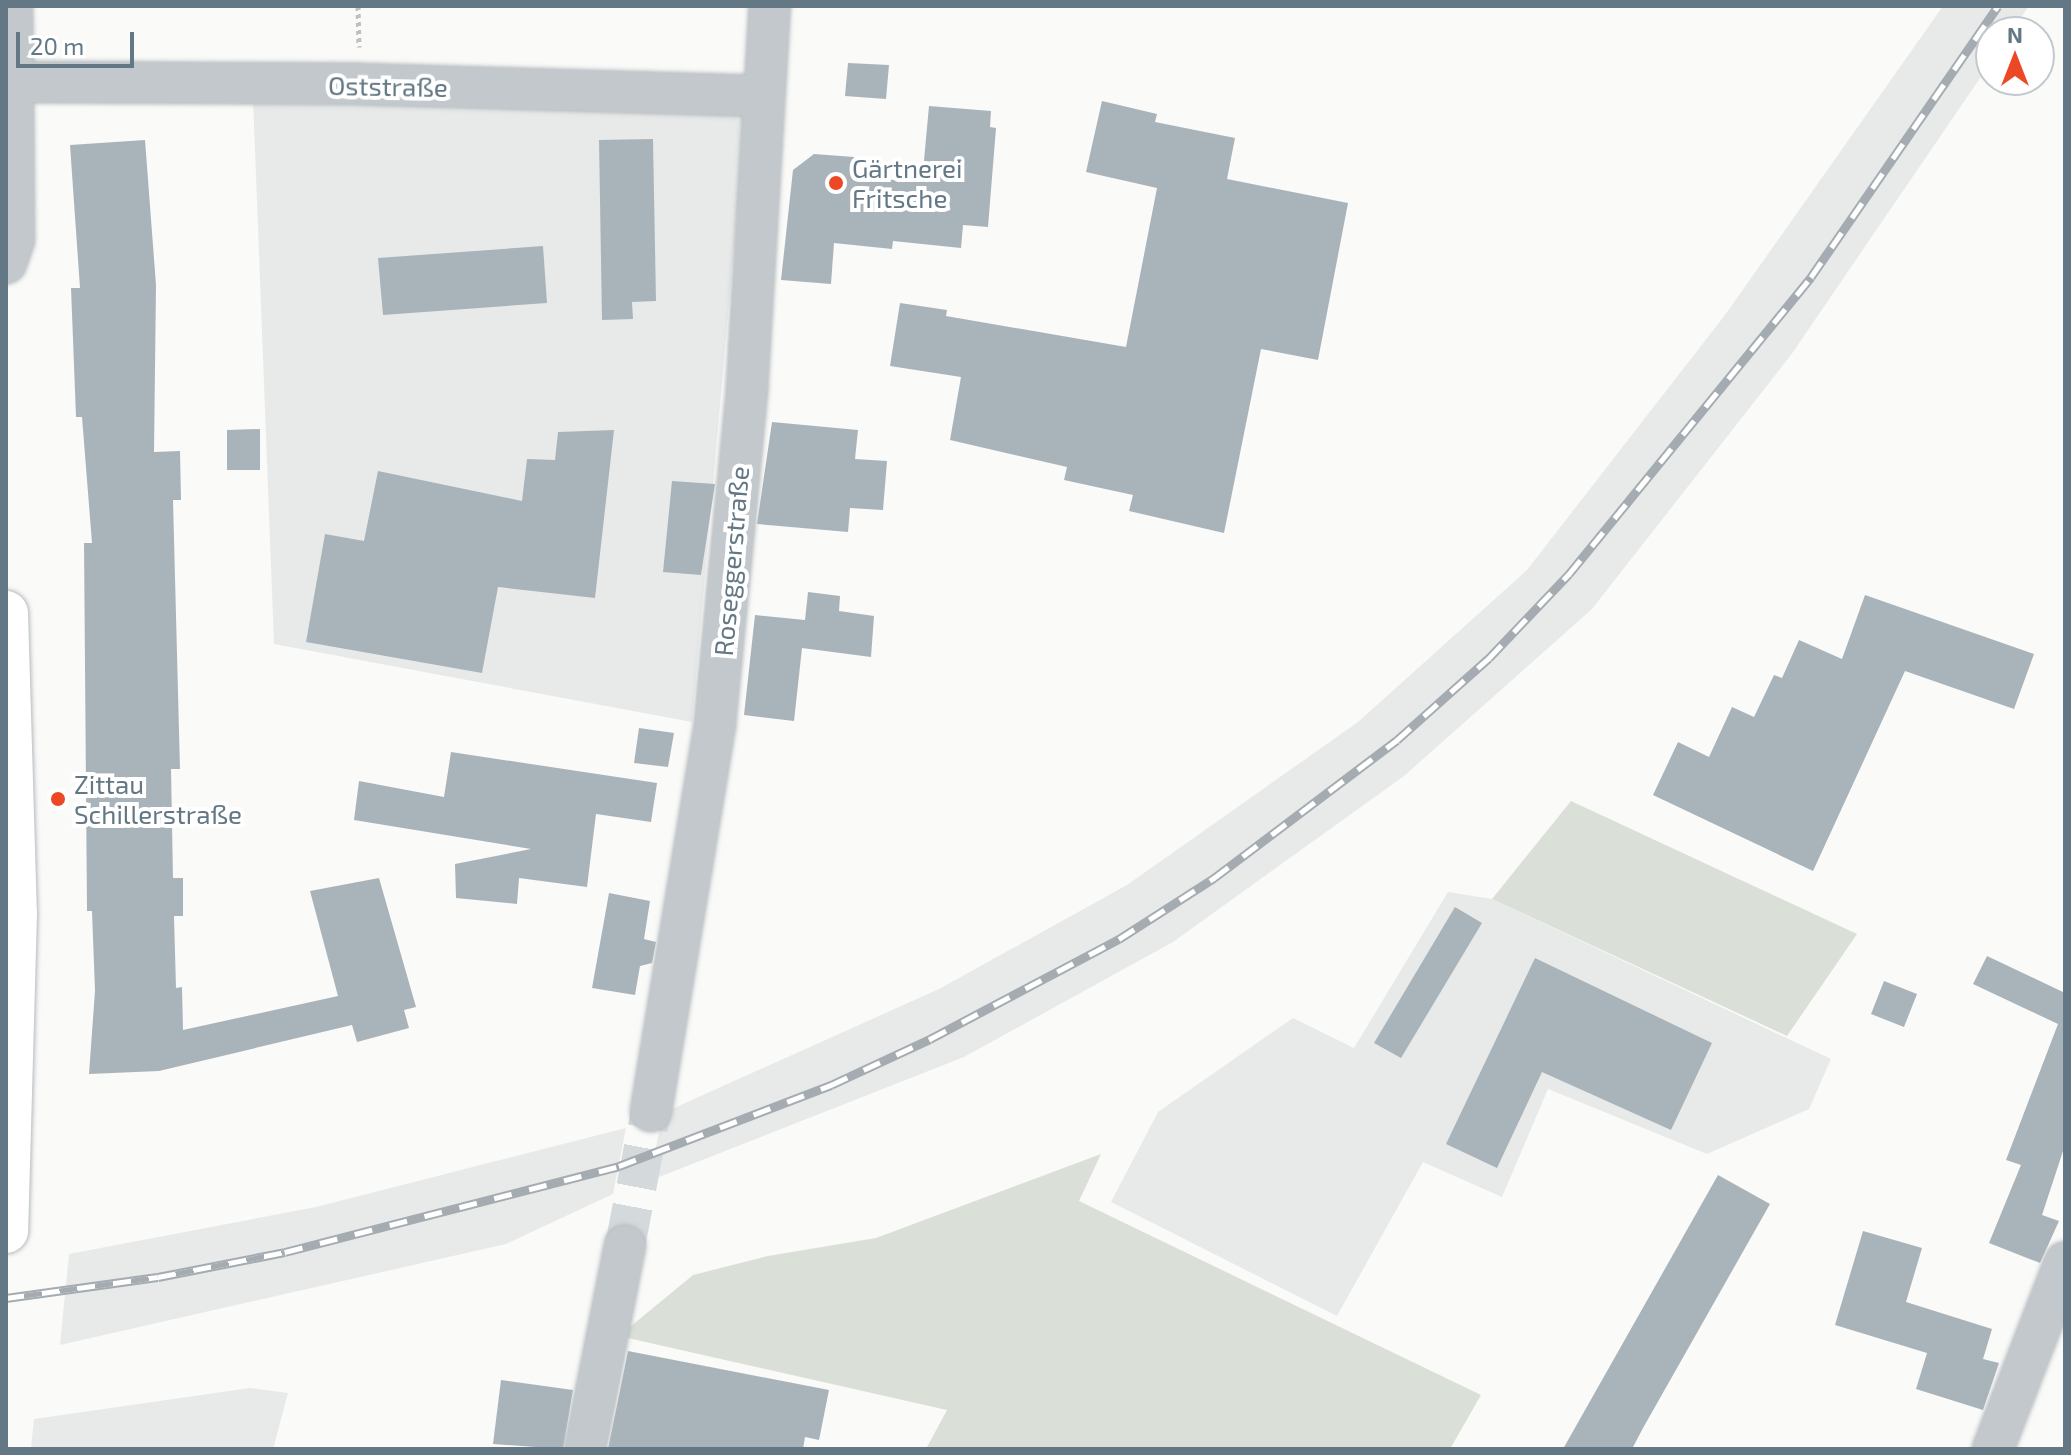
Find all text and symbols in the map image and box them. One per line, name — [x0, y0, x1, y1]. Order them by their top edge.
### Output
scale bar — [20, 16, 138, 66]
north arrow — [1975, 16, 2055, 96]
text: N — [2007, 21, 2023, 47]
text: 20 m — [30, 31, 84, 60]
street label: Oststraße — [328, 69, 448, 103]
place label: Gärtnerei Fritsche — [852, 152, 962, 214]
marker: Gärtnerei Fritsche — [827, 174, 845, 192]
street label: Roseggerstraße — [707, 465, 755, 657]
place label: Zittau Schillerstraße — [74, 768, 242, 830]
marker: Zittau Schillerstraße — [49, 790, 67, 808]

